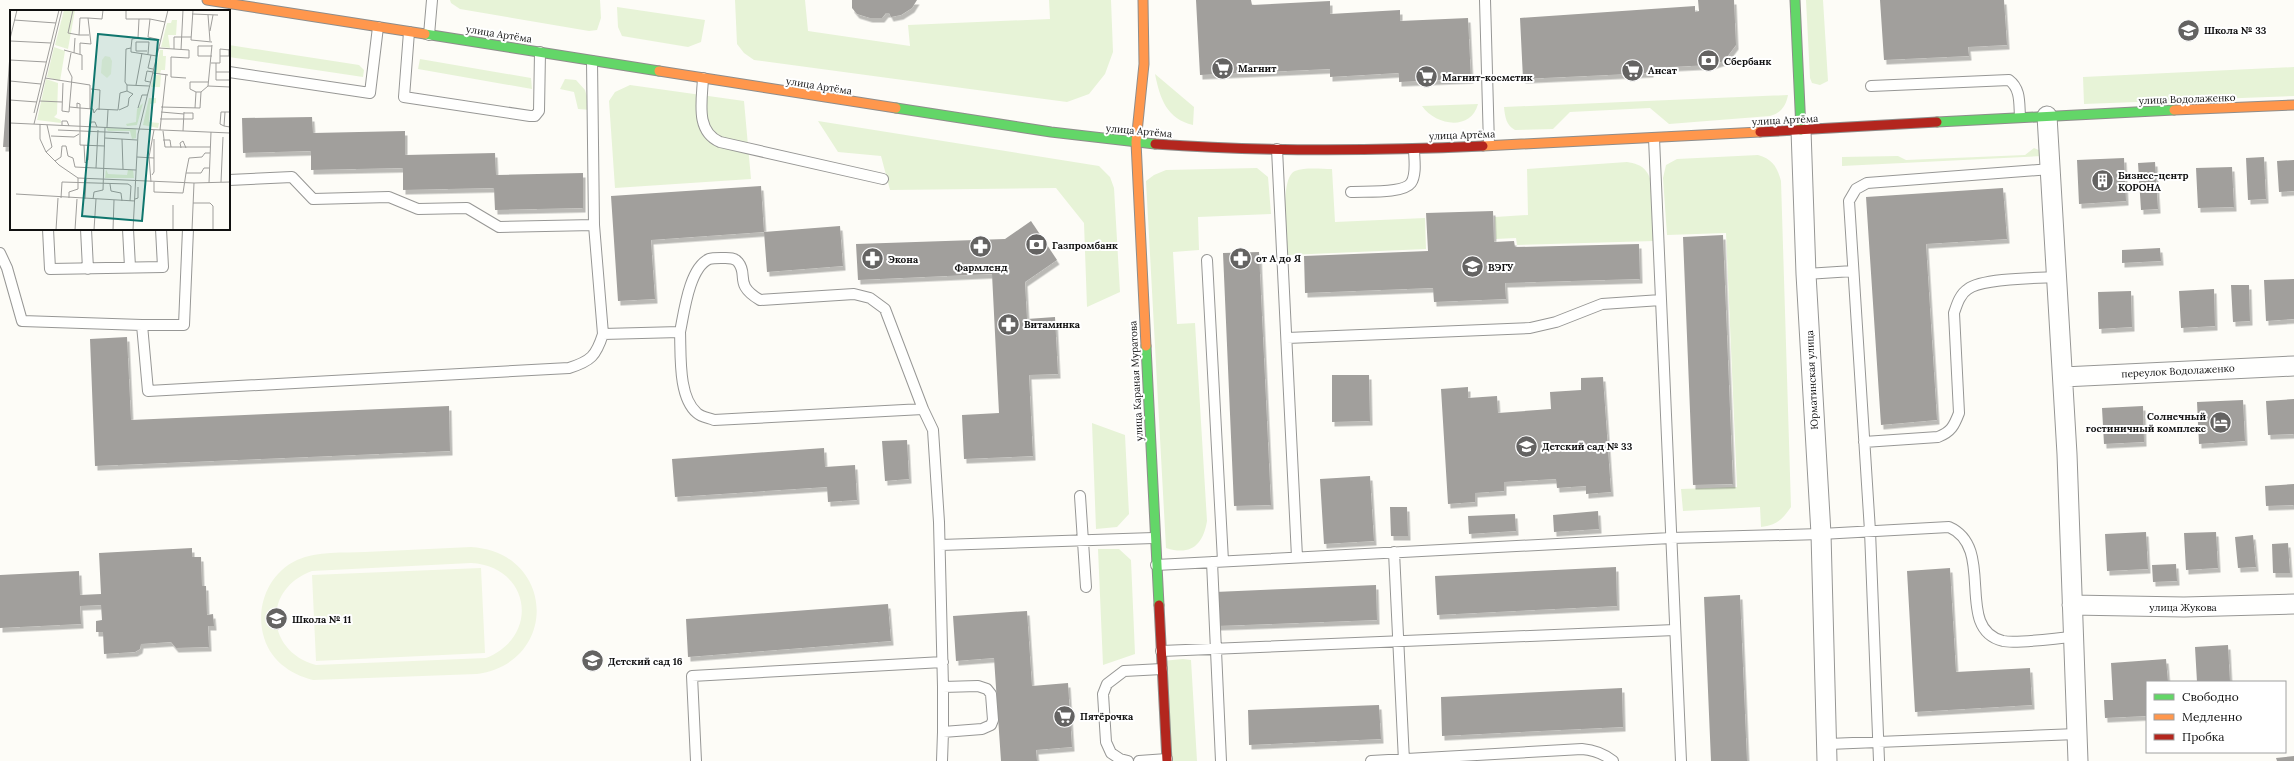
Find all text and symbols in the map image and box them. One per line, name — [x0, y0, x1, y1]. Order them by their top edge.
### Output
inset map — [10, 10, 230, 230]
school or university icon: Школа № 33 — [2176, 17, 2202, 43]
street label: улица Артёма — [465, 22, 533, 46]
place label: Школа № 33 — [2204, 24, 2267, 37]
bank icon: Сбербанк — [1695, 48, 1721, 74]
supermarket icon: Магнит — [1209, 55, 1235, 81]
place label: Сбербанк — [1724, 55, 1771, 68]
supermarket icon: Ансат — [1620, 57, 1646, 83]
place label: Магнит — [1238, 62, 1277, 75]
supermarket icon: Магнит-косметик — [1413, 64, 1439, 90]
place label: Ансат — [1648, 64, 1678, 77]
place label: Магнит-косметик — [1442, 71, 1533, 84]
street label: улица Артёма — [785, 74, 853, 98]
street label: улица Водолаженко — [2138, 91, 2236, 107]
street label: улица Артёма — [1751, 112, 1819, 128]
street label: улица Артёма — [1105, 122, 1173, 140]
street label: улица Артёма — [1429, 127, 1495, 143]
building icon: Бизнес-центр КОРОНА — [2089, 168, 2115, 194]
place label: Бизнес-центр КОРОНА — [2118, 169, 2189, 194]
bank icon: Газпромбанк — [1024, 232, 1050, 258]
pharmacy icon: Фармленд — [968, 234, 994, 260]
place label: Газпромбанк — [1052, 239, 1118, 252]
pharmacy icon: от А до Я — [1228, 245, 1254, 271]
pharmacy icon: Экона — [859, 246, 885, 272]
place label: от А до Я — [1256, 252, 1301, 265]
place label: Экона — [888, 253, 919, 266]
school or university icon: ВЭГУ — [1460, 254, 1486, 280]
place label: Фармленд — [954, 261, 1008, 274]
place label: ВЭГУ — [1488, 261, 1514, 274]
pharmacy icon: Витаминка — [995, 311, 1021, 337]
place label: Витаминка — [1024, 318, 1081, 331]
street label: улица Караная Муратова — [1126, 320, 1146, 442]
street label: Юрматинская улица — [1803, 330, 1821, 430]
street label: переулок Водолаженко — [2121, 362, 2235, 380]
hotel icon: Солнечный гостиничный комплекс — [2208, 409, 2234, 435]
place label: Солнечный гостиничный комплекс — [2086, 410, 2207, 435]
school or university icon: Детский сад № 33 — [1513, 433, 1539, 459]
place label: Детский сад № 33 — [1542, 440, 1633, 453]
street label: улица Жукова — [2149, 601, 2217, 614]
school or university icon: Школа № 11 — [263, 606, 289, 632]
place label: Школа № 11 — [292, 613, 351, 626]
school or university icon: Детский сад 16 — [579, 648, 605, 674]
place label: Детский сад 16 — [608, 655, 683, 668]
legend — [2146, 681, 2286, 753]
text: Свободно — [2182, 689, 2239, 704]
supermarket icon: Пятёрочка — [1051, 703, 1077, 729]
text: Медленно — [2182, 709, 2242, 724]
place label: Пятёрочка — [1080, 710, 1134, 723]
text: Пробка — [2182, 729, 2224, 744]

